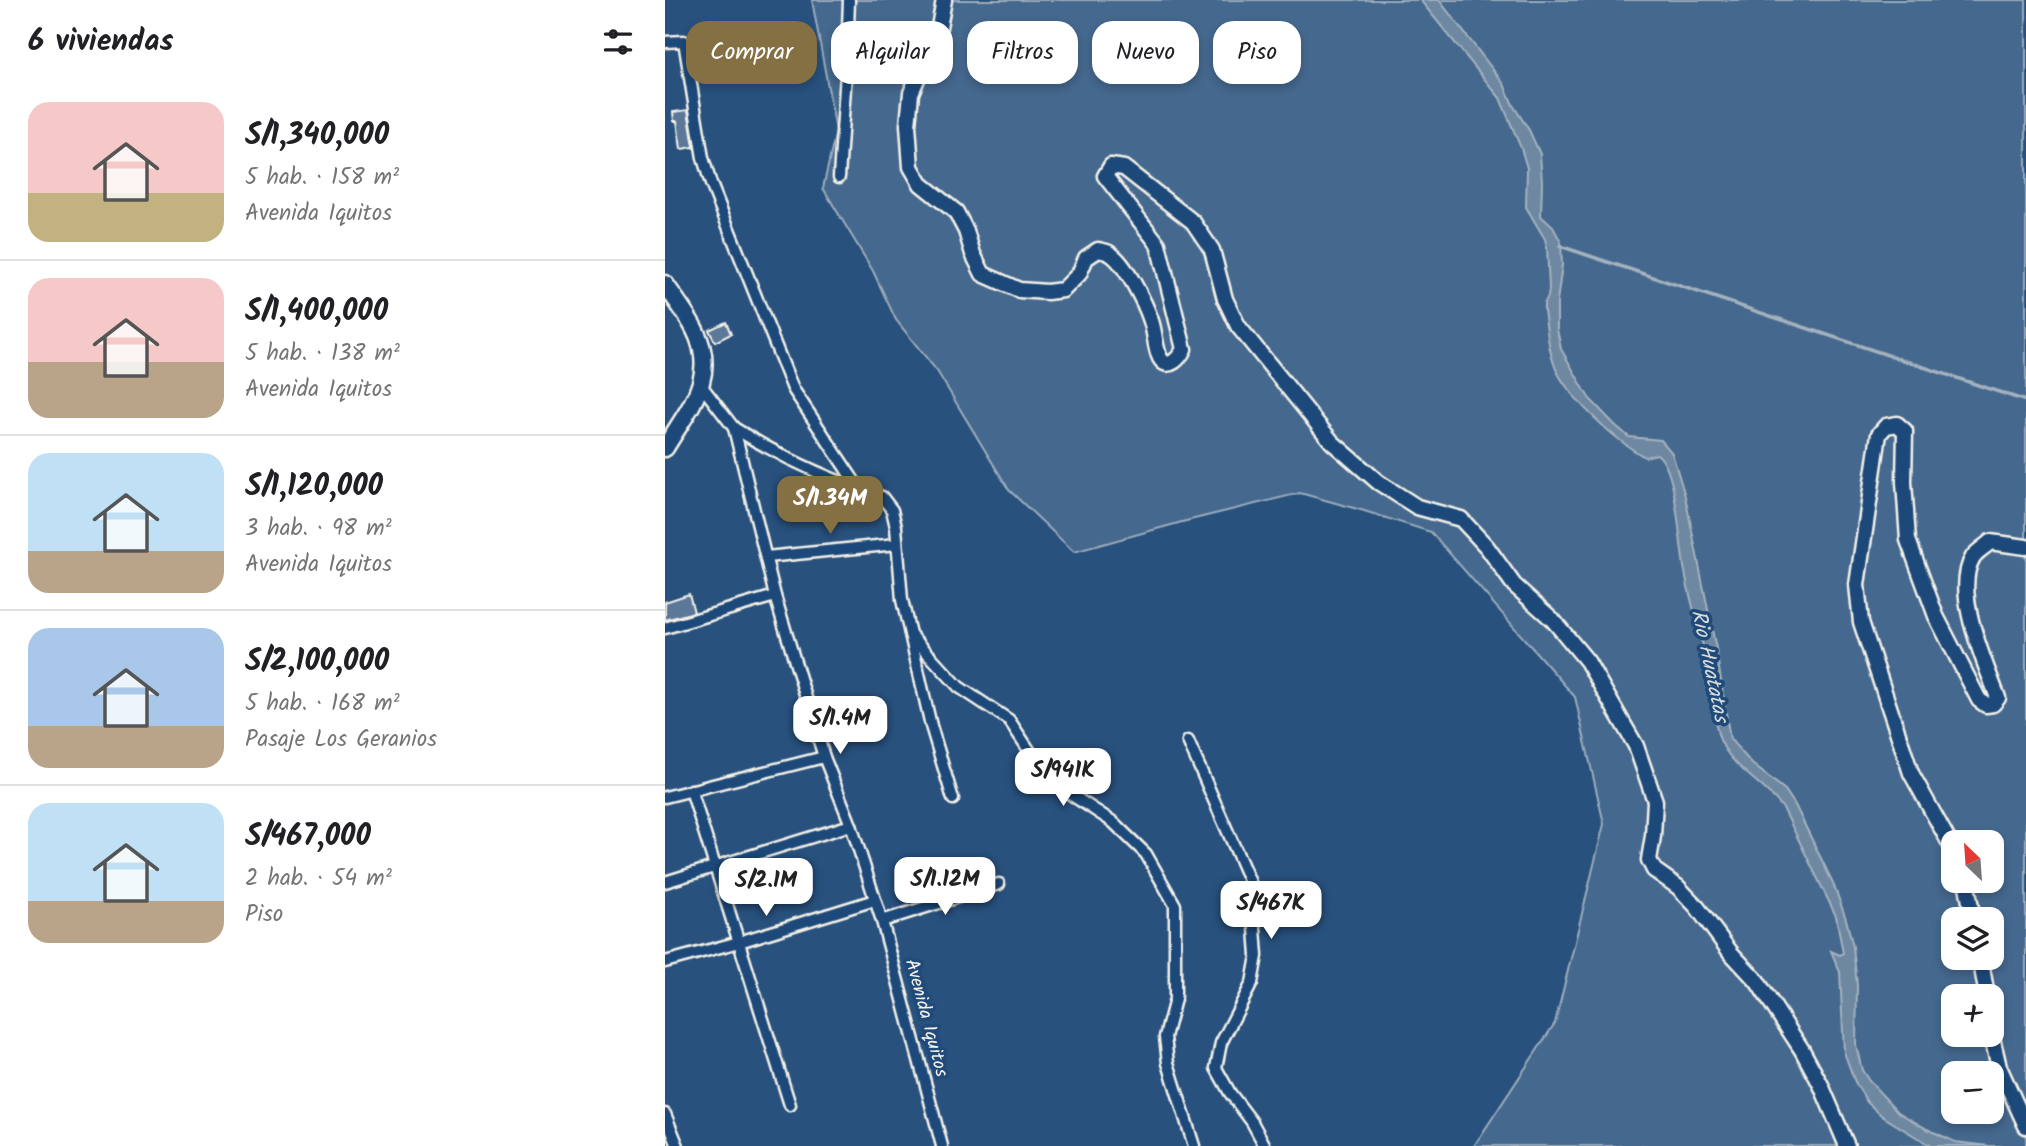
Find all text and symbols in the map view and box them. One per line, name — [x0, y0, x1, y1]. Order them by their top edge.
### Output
text: 6 viviendas — [28, 18, 173, 66]
chip: Comprar — [686, 21, 817, 84]
chip: Alquilar — [831, 21, 953, 84]
chip: Filtros — [967, 21, 1078, 84]
chip: Nuevo — [1092, 21, 1199, 84]
chip: Piso — [1213, 21, 1301, 84]
icon: filters — [599, 23, 637, 61]
text: S/1,340,000 — [245, 112, 389, 160]
icon: home — [84, 130, 168, 214]
text: 5 hab. · 158 m² — [245, 160, 399, 196]
text: Avenida Iquitos — [245, 196, 392, 232]
text: S/1,400,000 — [245, 288, 388, 336]
icon: home — [84, 306, 168, 390]
text: 5 hab. · 138 m² — [245, 336, 400, 372]
text: Avenida Iquitos — [245, 372, 392, 408]
text: S/1,120,000 — [245, 463, 383, 511]
pin: S/1.34M — [765, 476, 895, 536]
icon: home — [84, 481, 168, 565]
text: S/1.34M — [793, 481, 867, 517]
text: 3 hab. · 98 m² — [245, 511, 392, 547]
text: Avenida Iquitos — [245, 547, 392, 583]
water label: Rio Huatatas — [1681, 607, 1737, 727]
text: S/2,100,000 — [245, 638, 389, 686]
icon: home — [84, 656, 168, 740]
text: 5 hab. · 168 m² — [245, 686, 400, 722]
pin: S/1.4M — [783, 696, 897, 756]
text: S/1.4M — [809, 701, 871, 737]
text: Pasaje Los Geranios — [245, 722, 437, 758]
pin: S/941K — [1006, 748, 1120, 808]
text: S/941K — [1031, 753, 1095, 789]
text: S/467,000 — [245, 813, 371, 861]
north arrow — [1941, 830, 2004, 892]
map controls — [1941, 830, 2004, 1124]
icon: home — [84, 831, 168, 915]
pin: S/2.1M — [709, 858, 823, 918]
pin: S/1.12M — [880, 858, 1010, 917]
text: 2 hab. · 54 m² — [245, 861, 392, 897]
text: S/1.12M — [910, 862, 980, 898]
text: S/2.1M — [735, 863, 797, 899]
pin: S/467K — [1214, 881, 1328, 941]
text: S/467K — [1237, 886, 1305, 922]
text: Piso — [245, 897, 283, 933]
button: layers — [1941, 907, 2004, 970]
street label: Avenida Iquitos — [896, 955, 956, 1081]
button: + — [1941, 984, 2004, 1047]
button: − — [1941, 1061, 2004, 1124]

